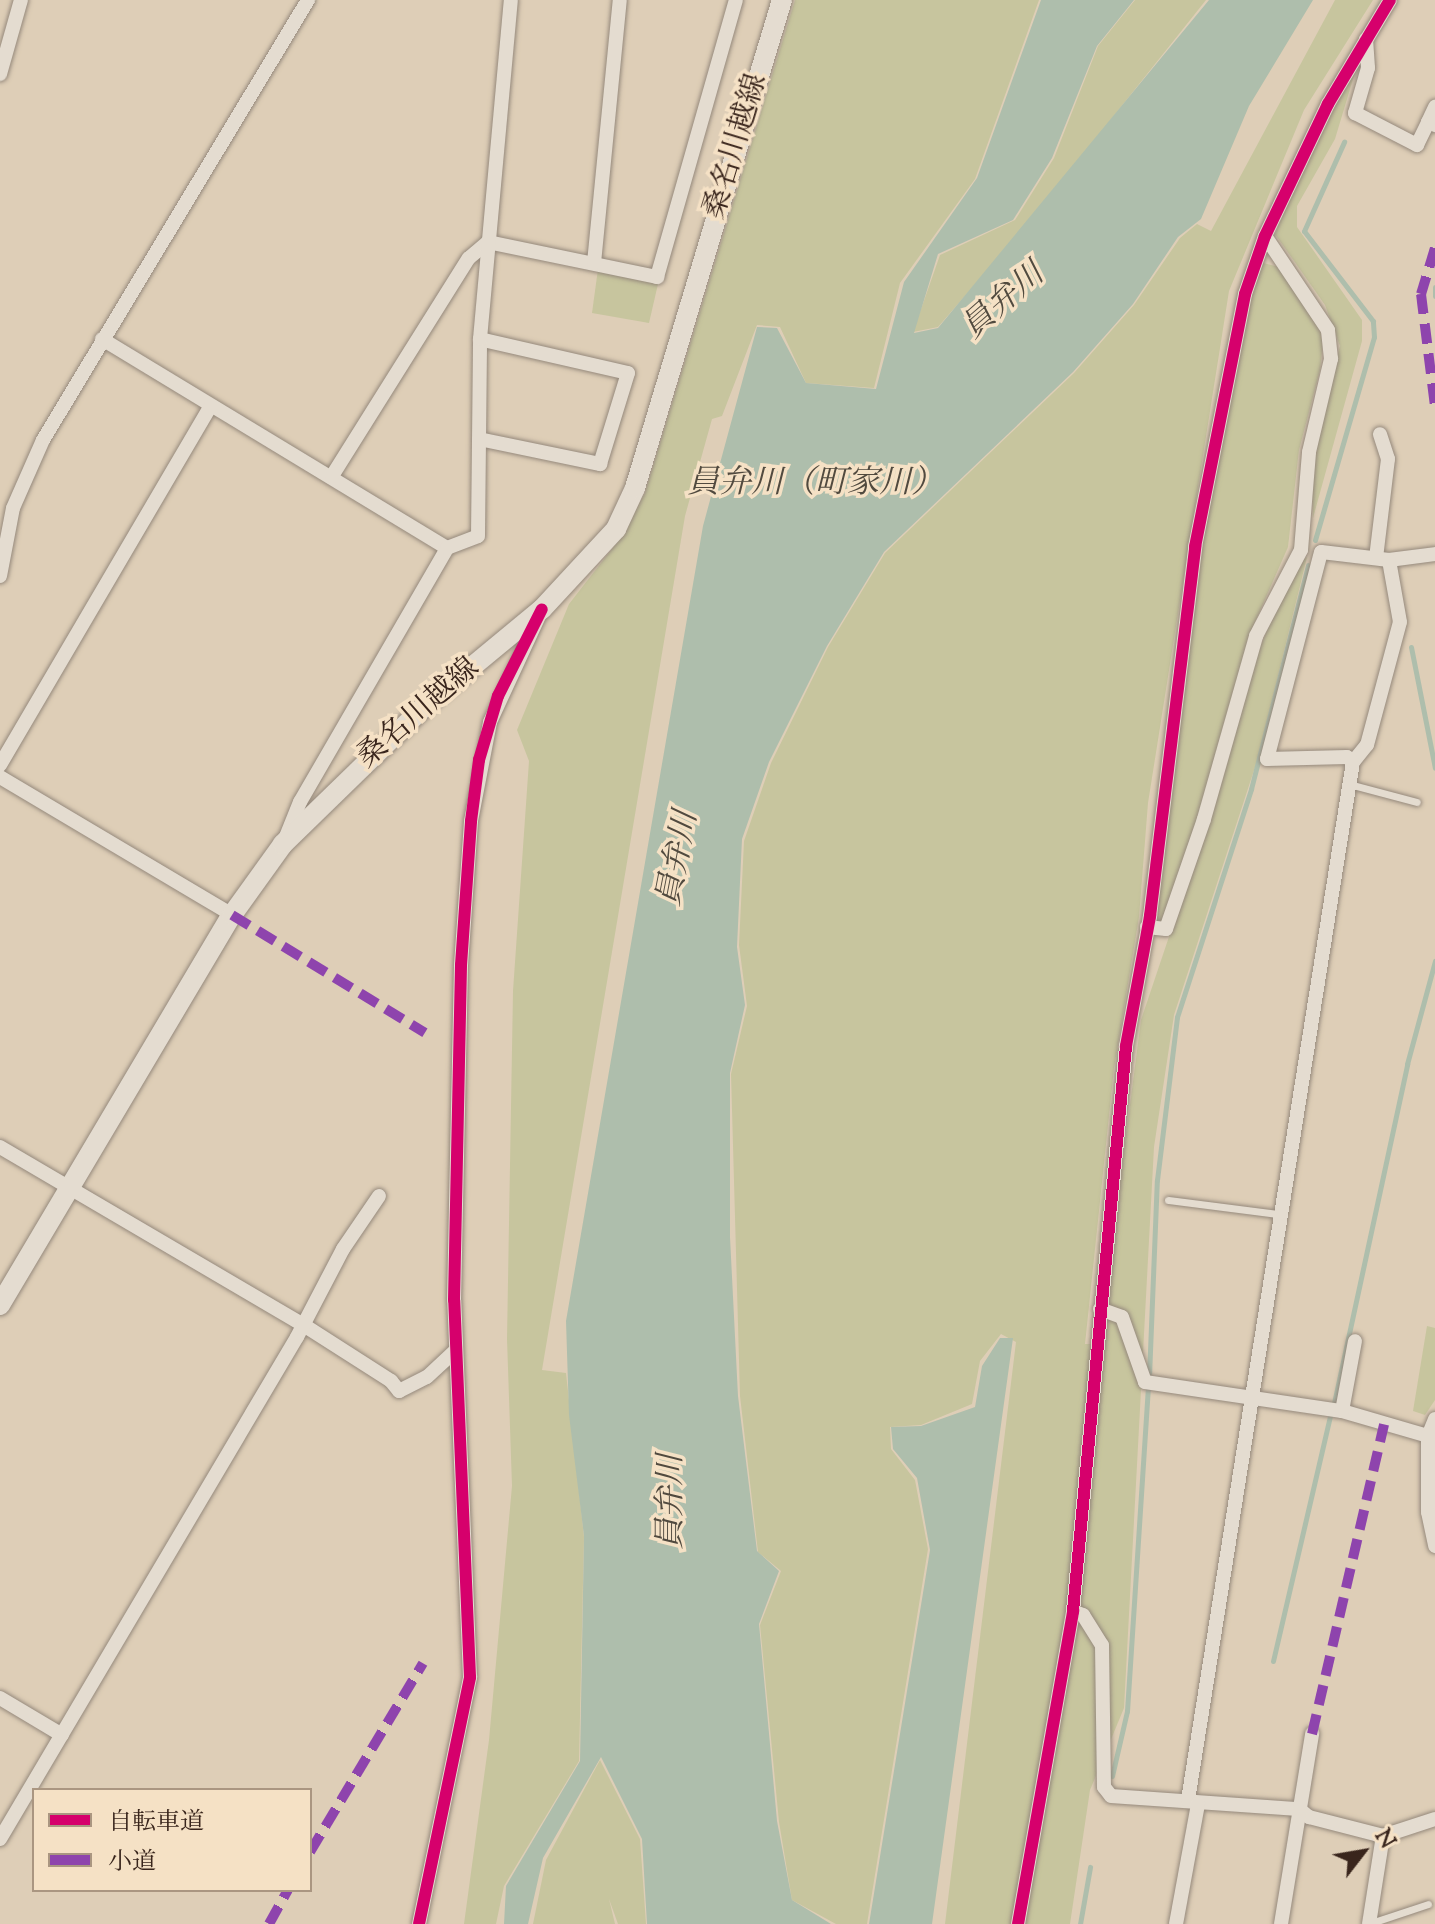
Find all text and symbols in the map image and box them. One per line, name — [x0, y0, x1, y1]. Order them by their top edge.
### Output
street label: 桑名川越線 — [698, 70, 776, 224]
water label: 員弁川 — [955, 256, 1053, 348]
water label: 員弁川（町家川） — [687, 465, 943, 503]
street label: 桑名川越線 — [351, 651, 487, 777]
water label: 員弁川 — [651, 808, 707, 910]
water label: 員弁川 — [653, 1454, 691, 1550]
legend — [32, 1788, 312, 1892]
text: 自転車道 — [108, 1806, 204, 1840]
north arrow — [1323, 1812, 1403, 1892]
text: N — [1365, 1824, 1402, 1855]
text: 小道 — [108, 1846, 156, 1880]

